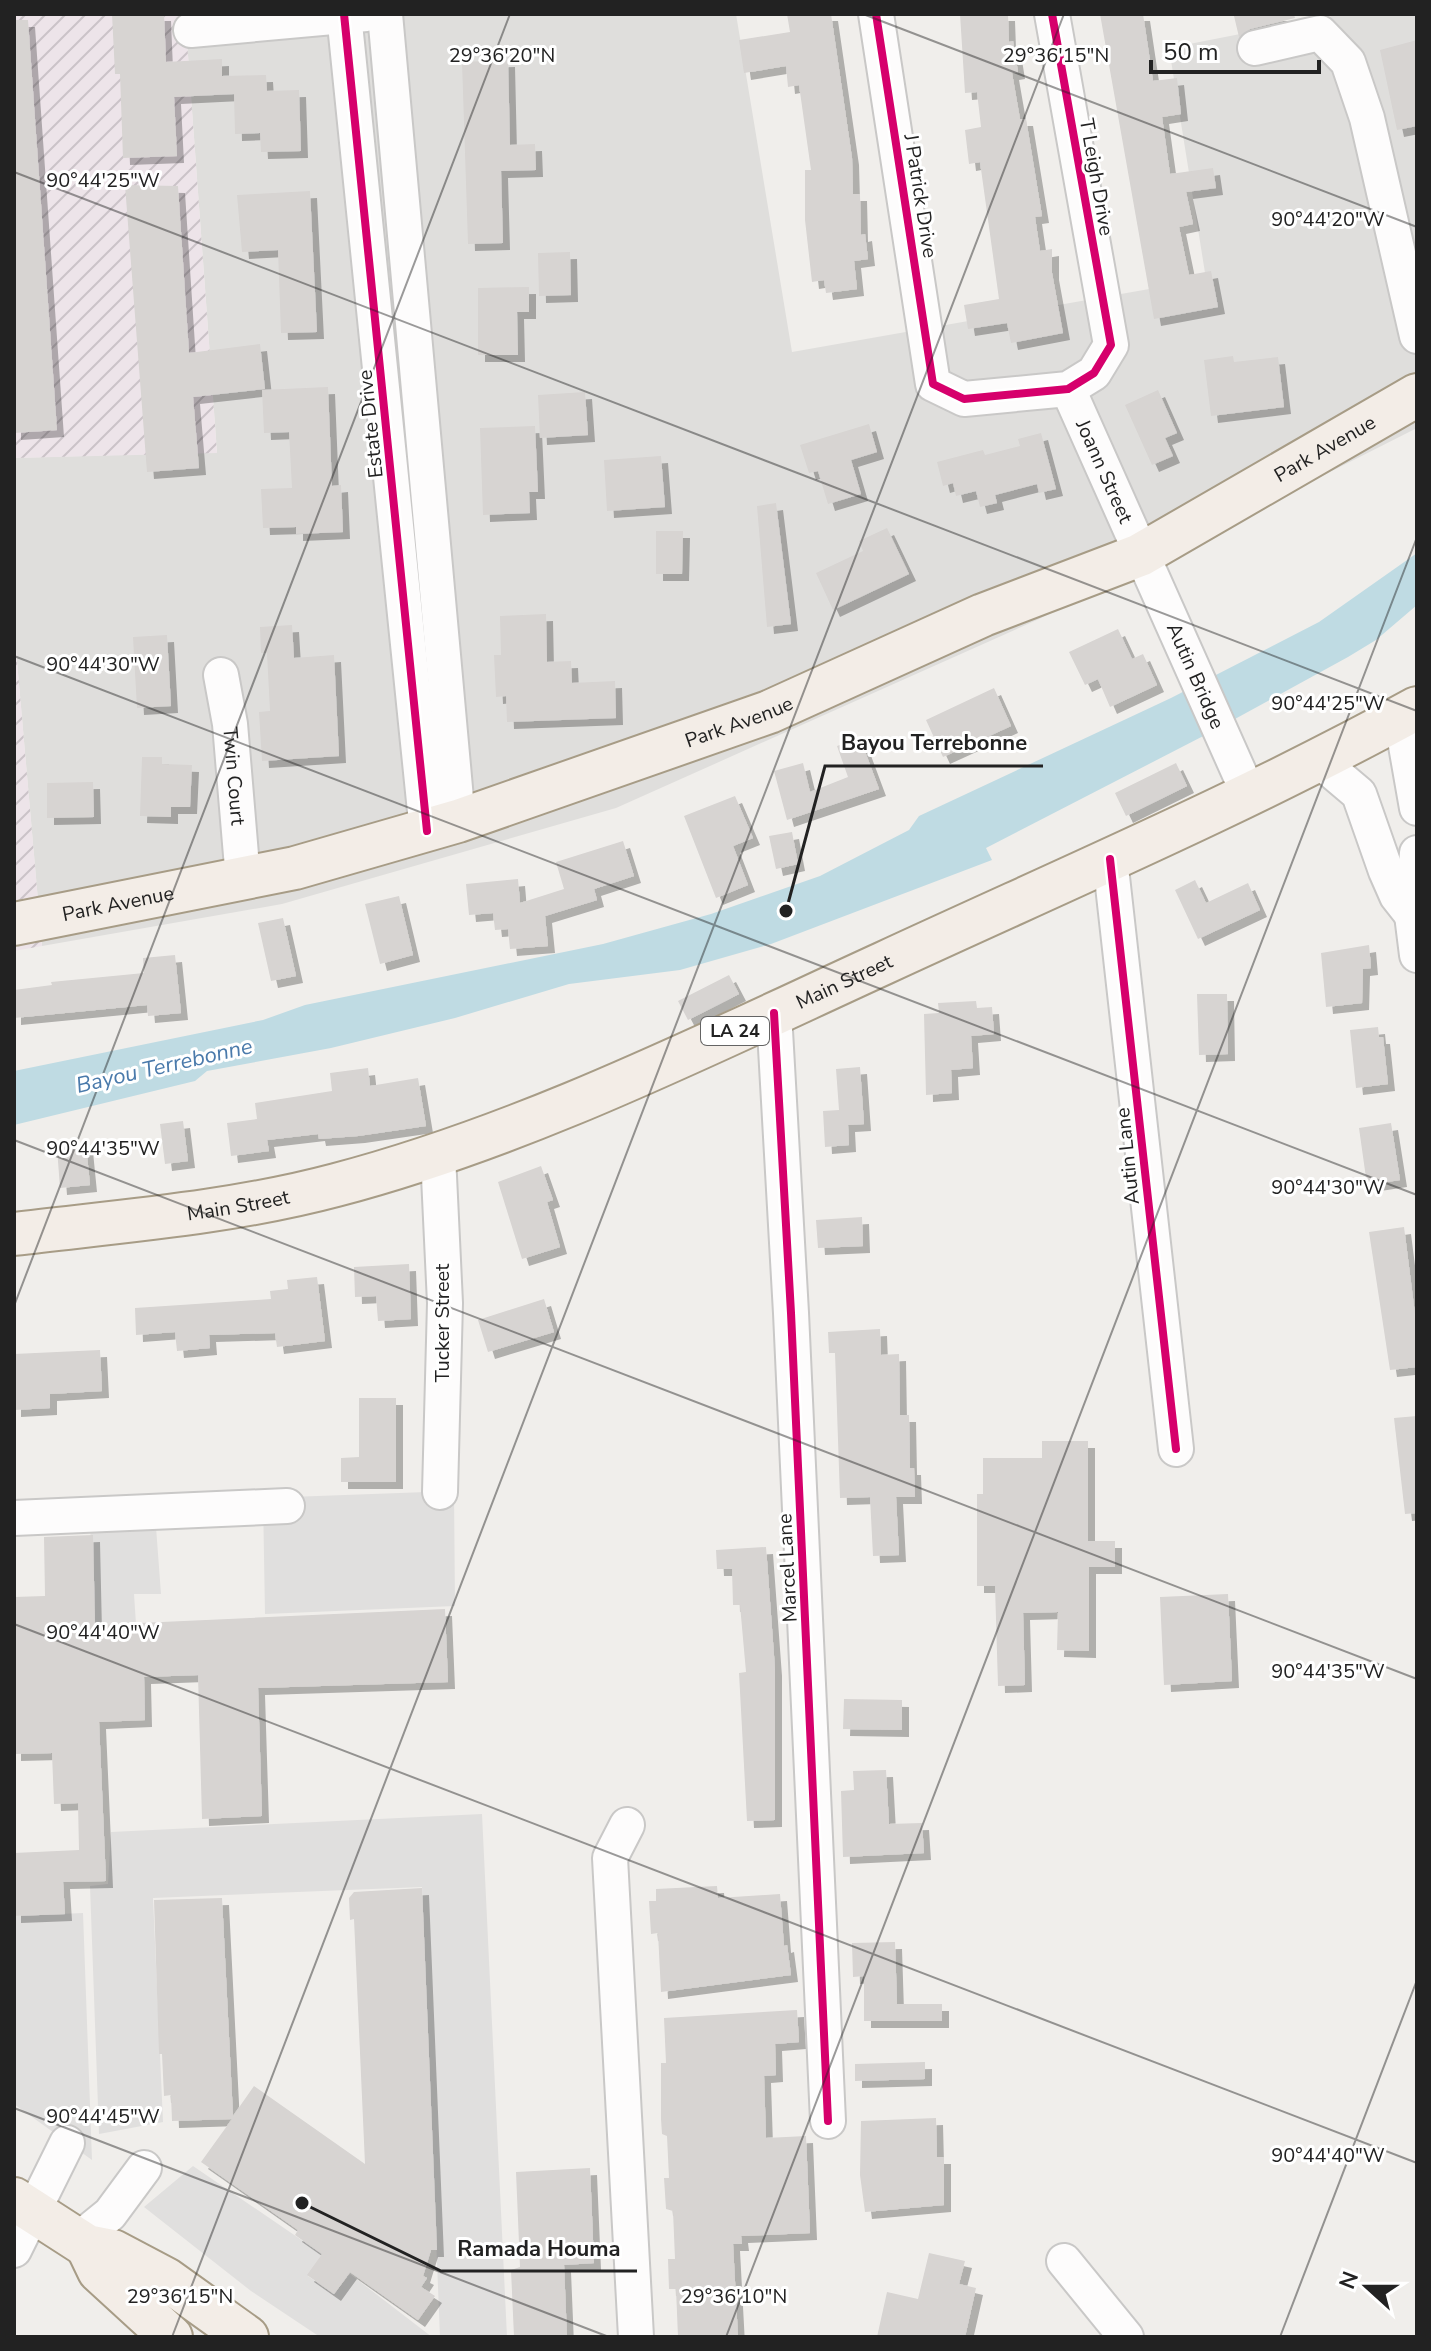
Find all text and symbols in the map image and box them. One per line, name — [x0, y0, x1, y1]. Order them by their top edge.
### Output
scale bar — [1151, 24, 1319, 74]
text: 50 m — [1163, 36, 1219, 68]
text: 29°36'20"N — [449, 42, 555, 69]
text: 29°36'15"N — [1003, 42, 1109, 69]
street label: T Leigh Drive — [1073, 116, 1120, 238]
street label: J Patrick Drive — [897, 131, 944, 260]
text: 90°44'25"W — [46, 167, 160, 194]
text: 90°44'20"W — [1271, 206, 1385, 233]
street label: Estate Drive — [351, 368, 390, 479]
street label: Park Avenue — [1269, 409, 1381, 489]
street label: Joann Street — [1069, 414, 1139, 528]
street label: Autin Bridge — [1160, 619, 1231, 733]
text: 90°44'30"W — [46, 651, 160, 678]
street label: Park Avenue — [681, 690, 797, 754]
text: 90°44'25"W — [1271, 690, 1385, 717]
callout: Bayou Terrebonne — [825, 720, 1043, 766]
street label: Twin Court — [216, 726, 252, 827]
text: Bayou Terrebonne — [841, 728, 1027, 758]
street label: Park Avenue — [60, 879, 176, 928]
street label: Main Street — [792, 948, 898, 1016]
road number: LA 24 — [701, 1017, 769, 1045]
water label: Bayou Terrebonne — [73, 1031, 256, 1101]
street label: Autin Lane — [1109, 1106, 1146, 1206]
text: 90°44'35"W — [46, 1135, 160, 1162]
text: 90°44'30"W — [1271, 1174, 1385, 1201]
street label: Main Street — [185, 1183, 293, 1228]
street label: Tucker Street — [429, 1263, 456, 1382]
street label: Marcel Lane — [771, 1513, 804, 1623]
text: 90°44'40"W — [46, 1619, 160, 1646]
text: 90°44'35"W — [1271, 1658, 1385, 1685]
text: 90°44'45"W — [46, 2103, 160, 2130]
text: 90°44'40"W — [1271, 2142, 1385, 2169]
callout: Ramada Houma — [441, 2225, 637, 2271]
text: Ramada Houma — [457, 2234, 621, 2264]
north arrow — [1327, 2247, 1407, 2327]
text: N — [1332, 2267, 1366, 2293]
text: 29°36'15"N — [127, 2283, 233, 2310]
text: 29°36'10"N — [681, 2283, 787, 2310]

